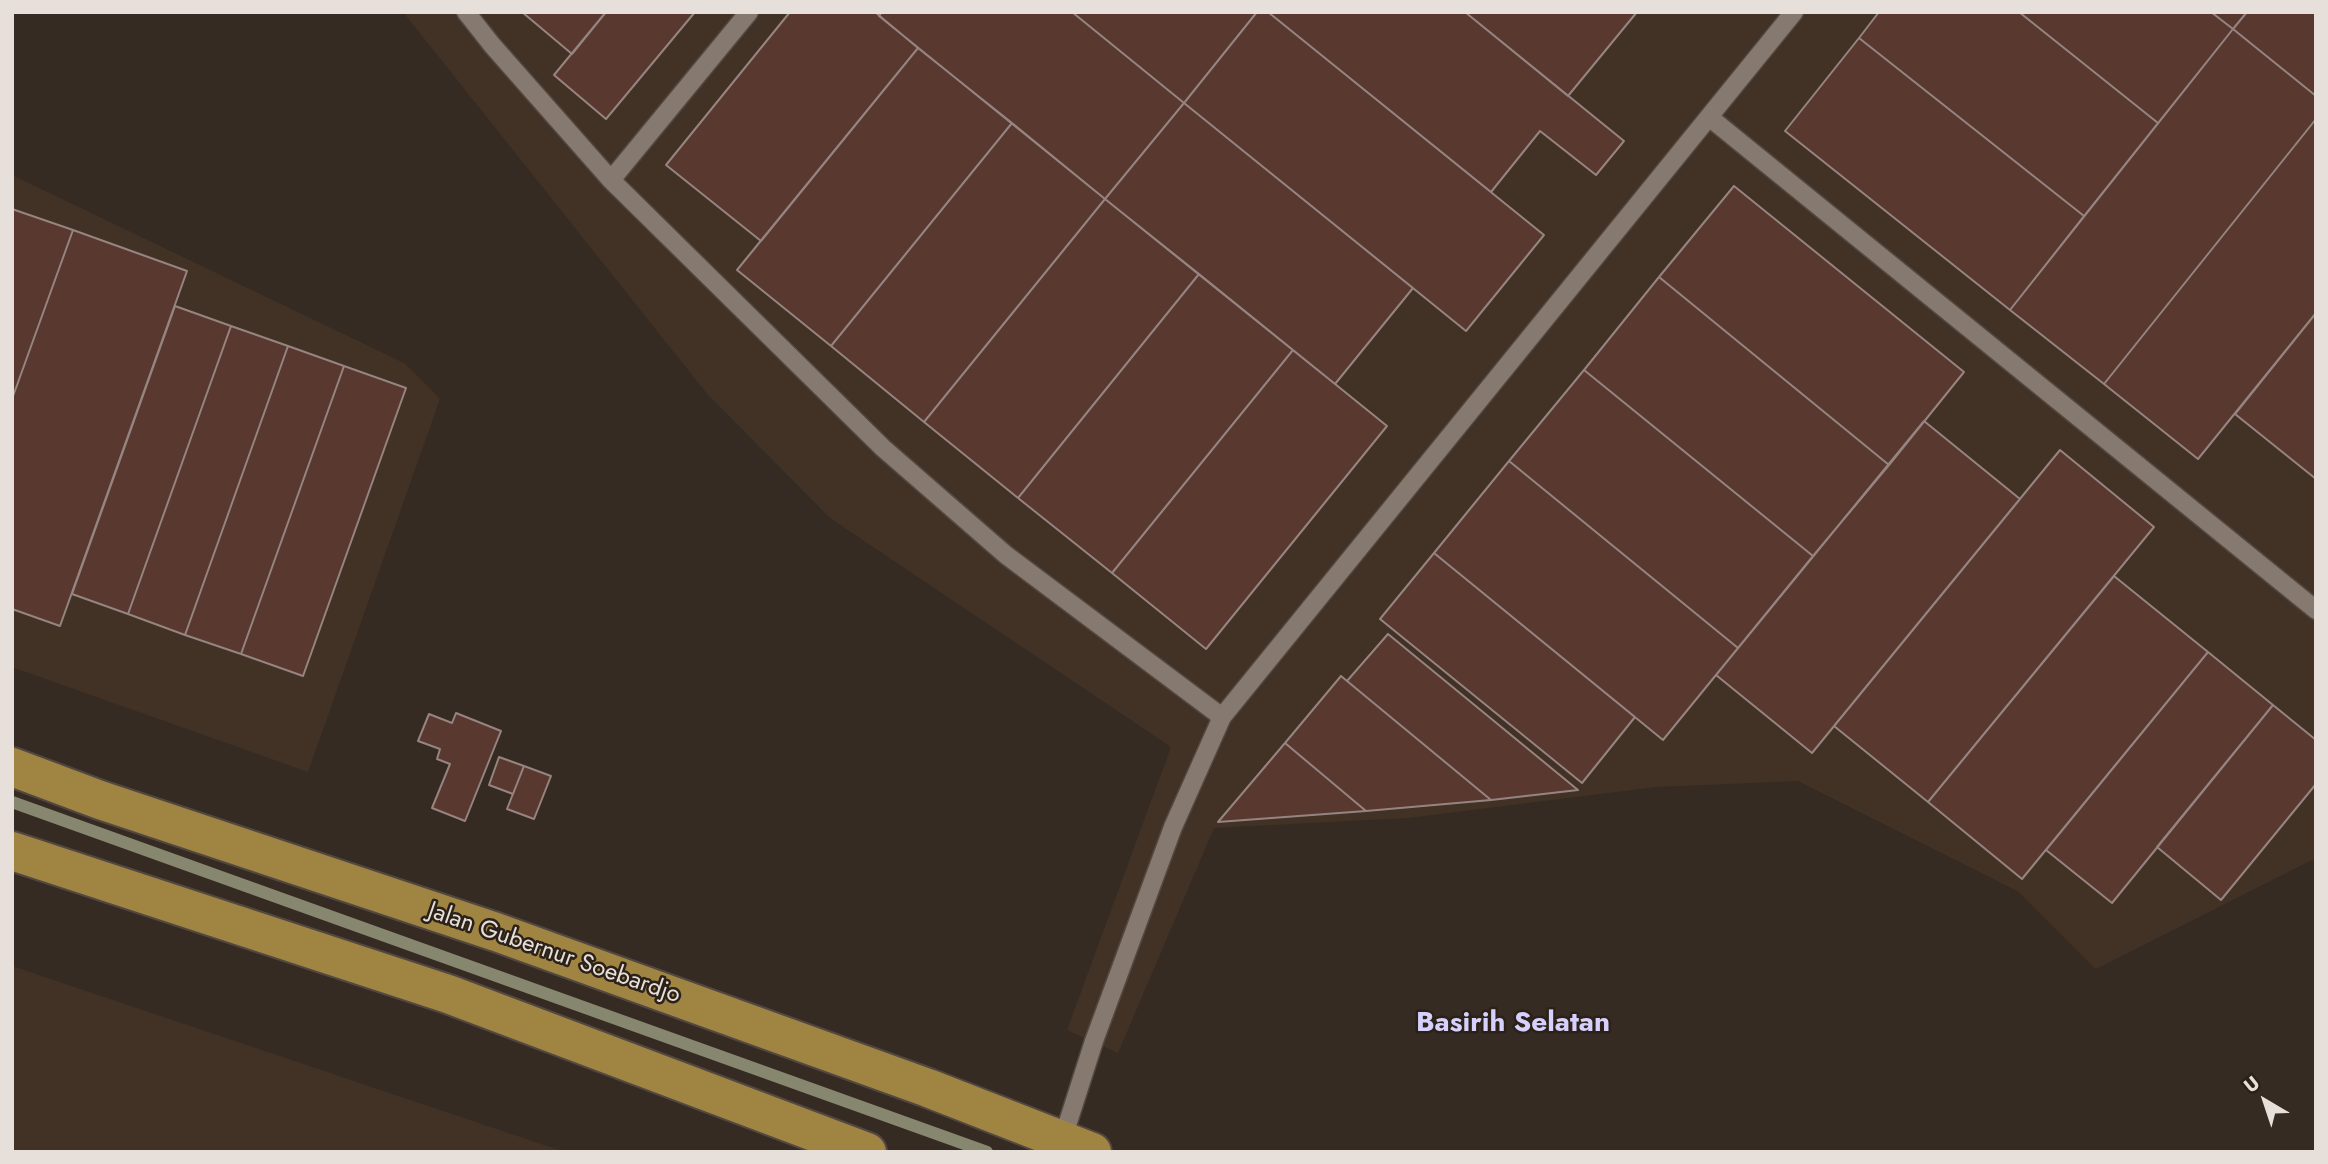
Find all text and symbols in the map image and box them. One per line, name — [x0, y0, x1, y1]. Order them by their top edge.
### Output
street label: Jalan Gubernur Soebardjo — [424, 897, 684, 1011]
district label: Basirih Selatan — [1416, 1007, 1610, 1041]
north arrow — [2230, 1066, 2300, 1136]
text: U — [2238, 1070, 2265, 1099]

